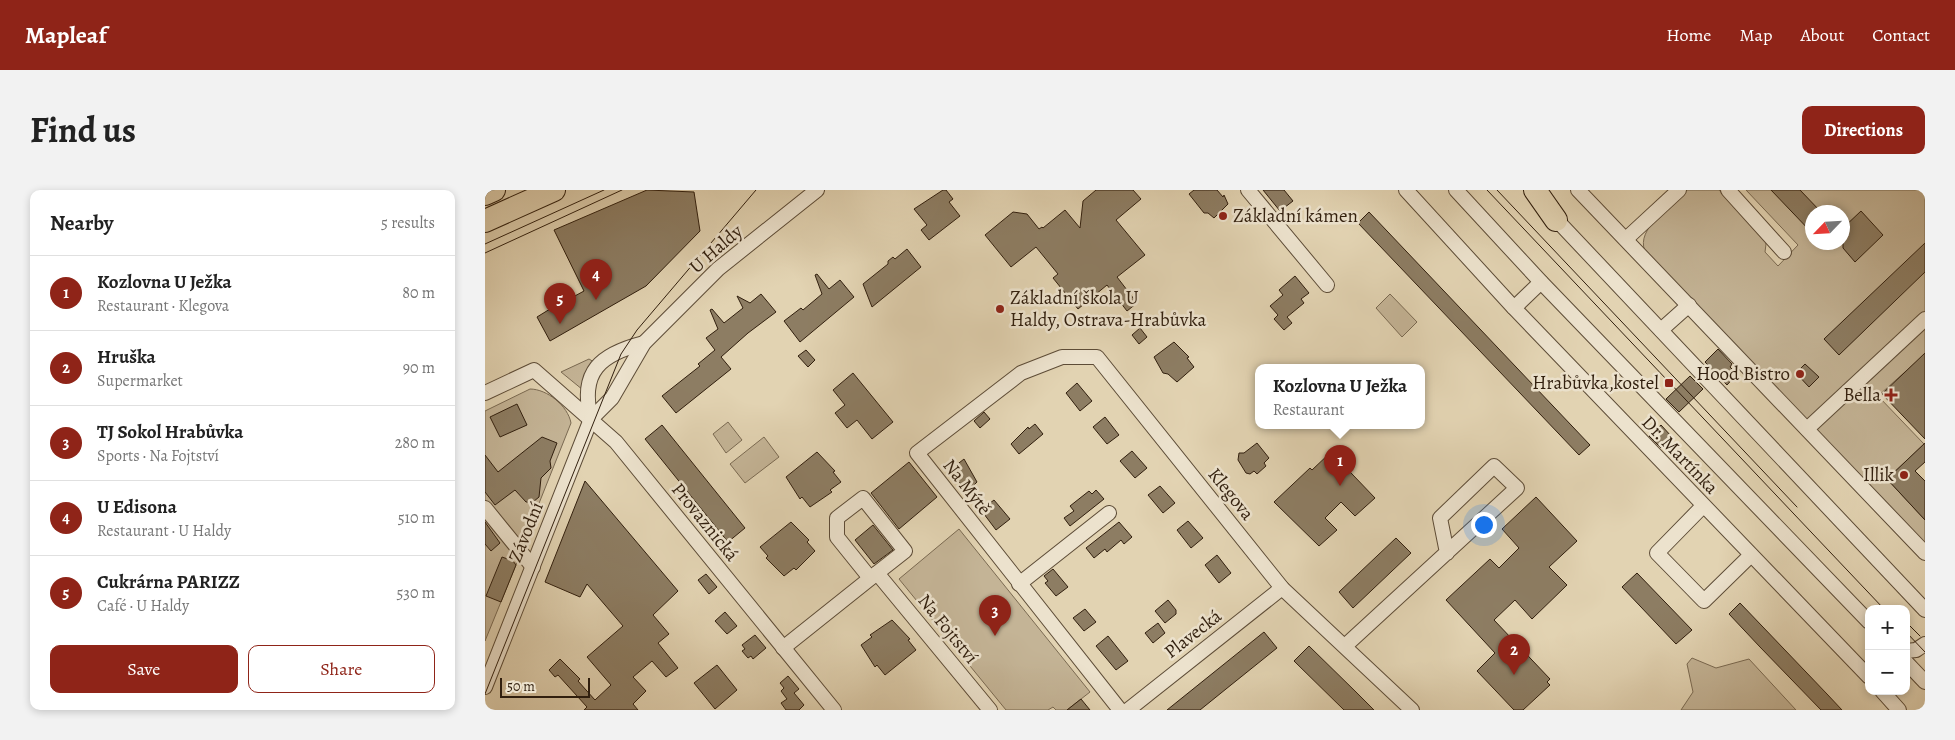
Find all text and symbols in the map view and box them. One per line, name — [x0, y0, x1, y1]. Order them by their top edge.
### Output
text: Mapleaf — [25, 19, 107, 51]
text: Home — [1666, 23, 1711, 47]
text: Map — [1739, 23, 1772, 47]
text: About — [1800, 23, 1844, 47]
text: Contact — [1872, 23, 1930, 47]
text: Find us — [30, 106, 136, 154]
button: Directions — [1802, 106, 1925, 154]
place label: Základní kámen — [1233, 203, 1358, 229]
north arrow — [1805, 205, 1850, 250]
text: Nearby — [50, 209, 113, 237]
marker: Základní kámen — [1217, 210, 1229, 222]
text: 5 results — [381, 212, 435, 234]
street label: U Haldy — [684, 218, 749, 279]
pin: 4 — [580, 259, 612, 300]
text: Kozlovna U Ježka — [97, 269, 232, 295]
text: 1 — [63, 282, 69, 304]
text: 80 m — [402, 282, 435, 304]
pin: 5 — [544, 283, 576, 324]
place label: Základní škola U Haldy, Ostrava-Hrabůvka — [1010, 285, 1207, 333]
text: Restaurant · Klegova — [97, 295, 229, 317]
marker: Základní škola U Haldy, Ostrava-Hrabůvka — [994, 303, 1006, 315]
text: Hruška — [97, 344, 156, 370]
text: 2 — [62, 357, 70, 379]
text: 90 m — [403, 357, 435, 379]
place label: Hood Bistro — [1696, 361, 1790, 387]
popup — [1255, 364, 1425, 429]
marker: Hood Bistro — [1794, 368, 1806, 380]
text: Supermarket — [97, 370, 183, 392]
place label: Hrabůvka,kostel — [1532, 370, 1659, 396]
text: Kozlovna U Ježka — [1273, 373, 1407, 399]
marker: Hrabůvka,kostel — [1663, 377, 1675, 389]
place label: Bella — [1843, 382, 1881, 408]
marker: Bella — [1885, 389, 1897, 401]
text: Restaurant — [1273, 399, 1344, 421]
street label: Dr. Martínka — [1636, 410, 1724, 500]
text: TJ Sokol Hrabůvka — [97, 419, 243, 445]
text: 3 — [63, 432, 69, 454]
text: 280 m — [395, 432, 435, 454]
text: Sports · Na Fojtství — [97, 445, 219, 467]
pin: 1 — [1324, 445, 1356, 486]
street label: Na Mýtě — [937, 453, 997, 521]
street label: Klegova — [1202, 462, 1260, 526]
place label: Illik — [1863, 462, 1895, 488]
marker: Illik — [1898, 469, 1910, 481]
street label: Provaznická — [665, 477, 745, 567]
text: U Edisona — [97, 494, 177, 520]
street label: Závodní — [502, 498, 550, 566]
text: 4 — [62, 507, 70, 529]
text: 510 m — [398, 507, 435, 529]
your location — [1471, 512, 1497, 538]
text: Restaurant · U Haldy — [97, 520, 231, 542]
text: Cukrárna PARIZZ — [97, 569, 240, 595]
text: 5 — [63, 582, 69, 604]
text: 530 m — [396, 582, 435, 604]
street label: Na Fojtství — [912, 589, 984, 669]
text: Café · U Haldy — [97, 595, 189, 617]
pin: 3 — [979, 595, 1011, 636]
street label: Plavecká — [1159, 603, 1227, 665]
map controls — [1865, 605, 1910, 695]
button: + — [1865, 605, 1910, 650]
pin: 2 — [1498, 634, 1530, 675]
button: Save — [50, 645, 238, 693]
button: Share — [248, 645, 435, 693]
button: − — [1865, 650, 1910, 695]
scale bar — [500, 675, 590, 698]
text: 50 m — [507, 677, 535, 696]

